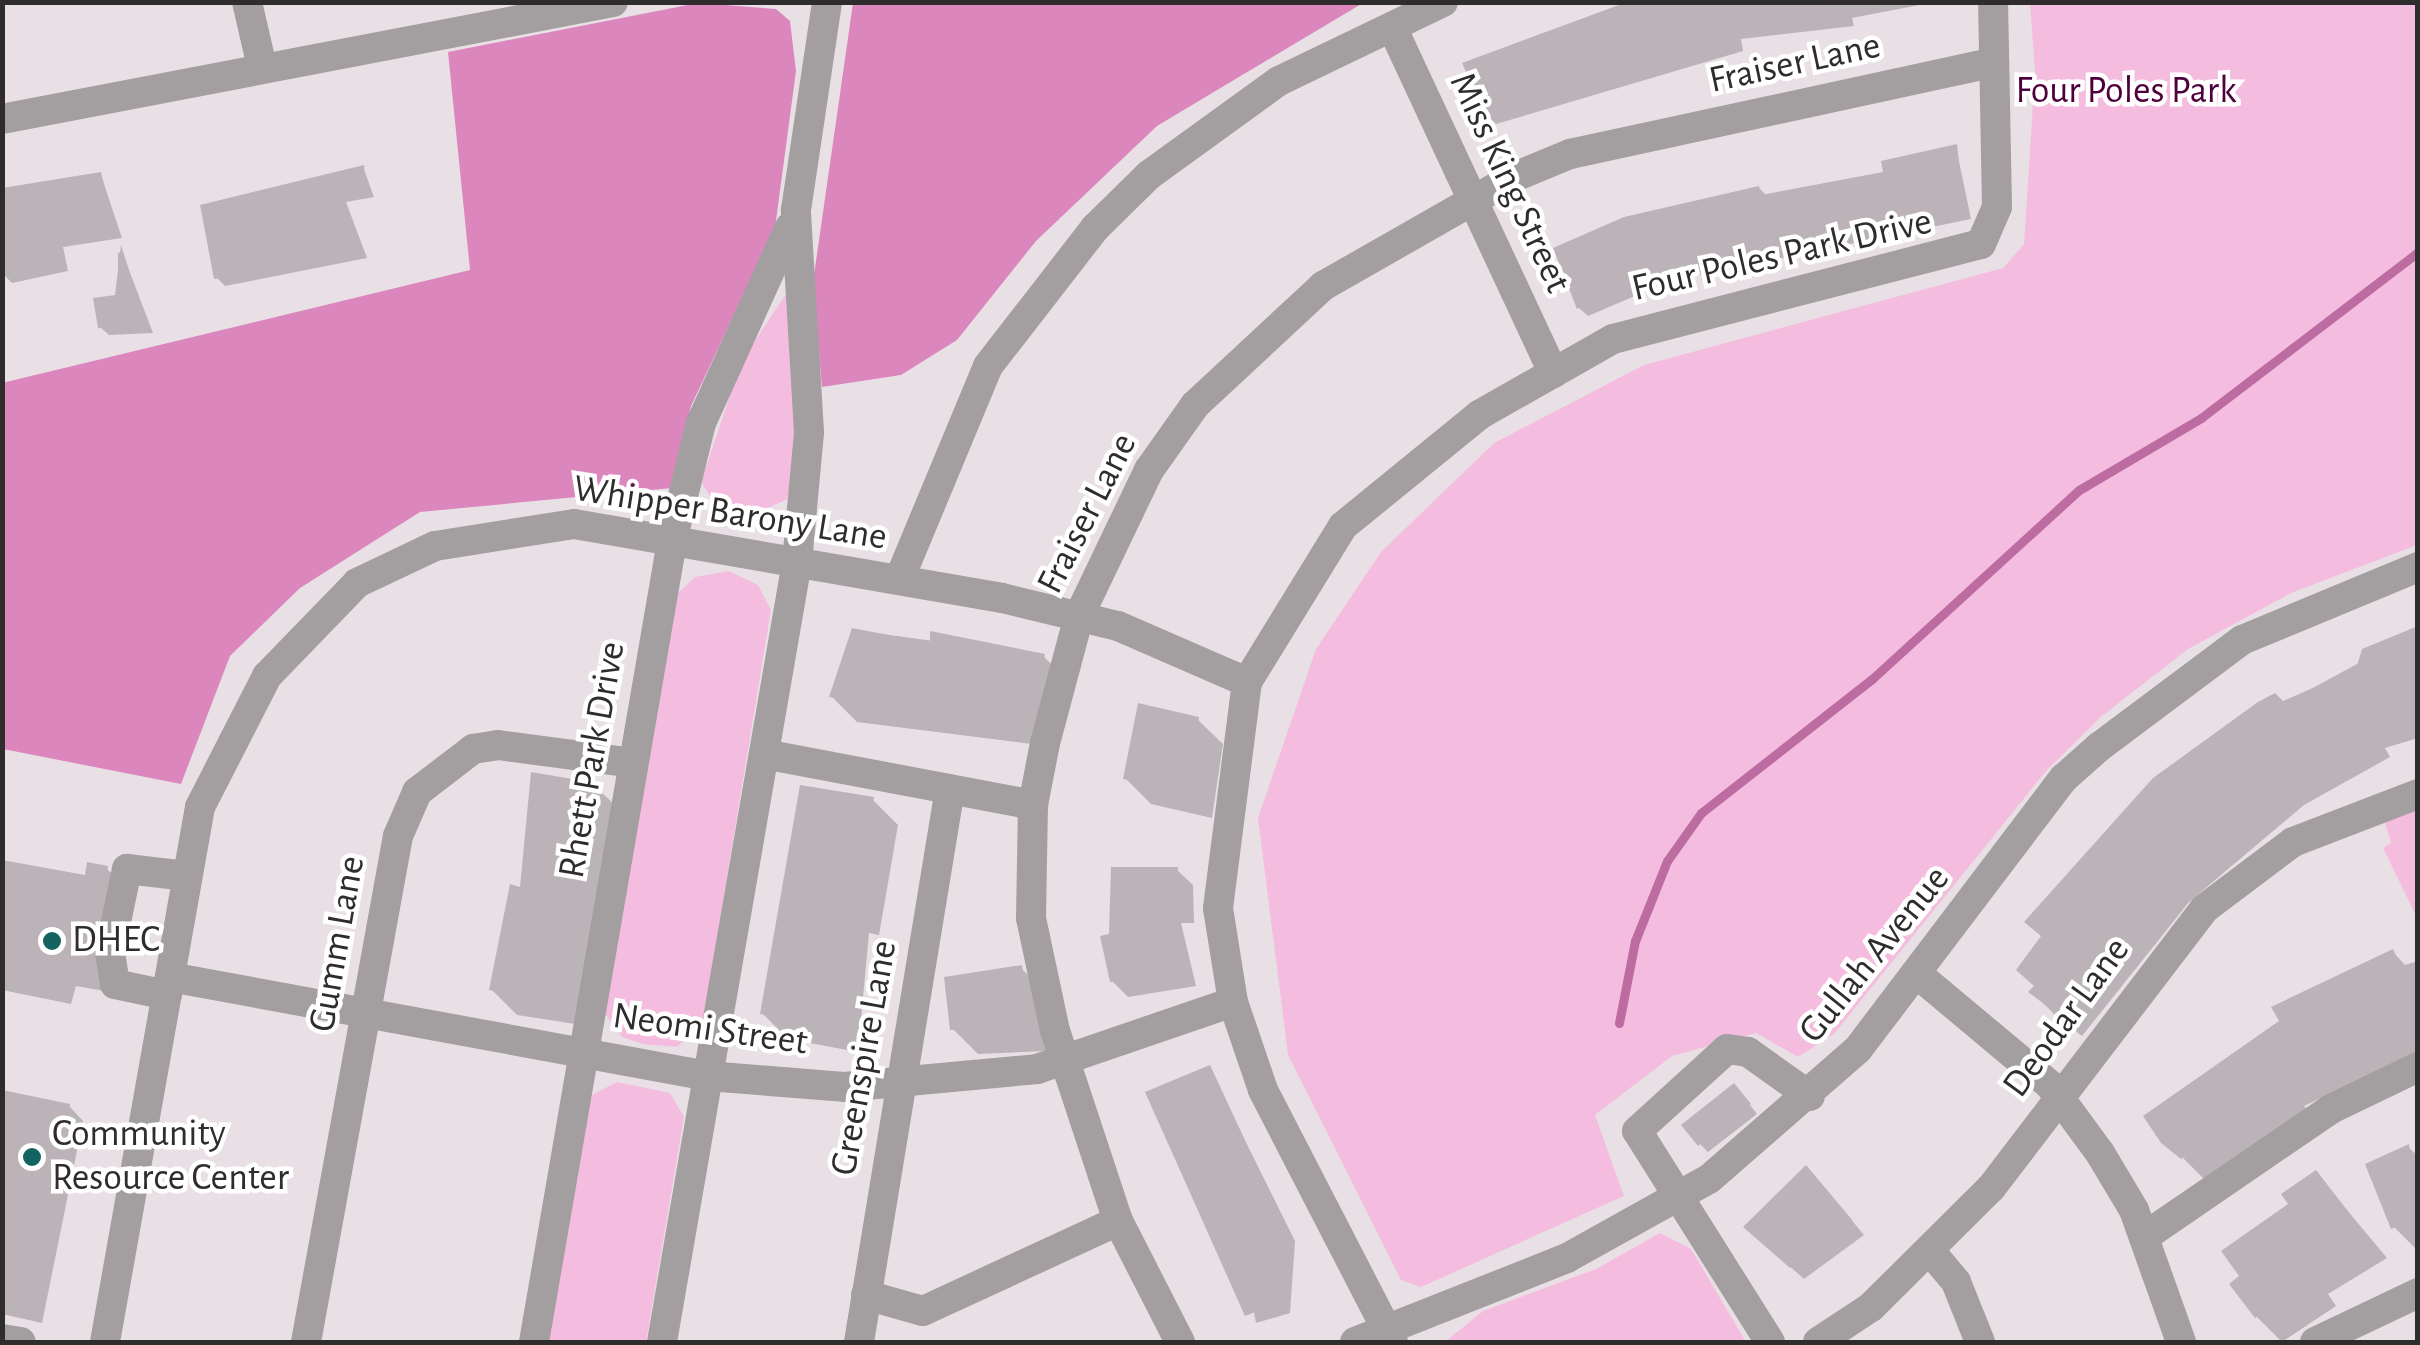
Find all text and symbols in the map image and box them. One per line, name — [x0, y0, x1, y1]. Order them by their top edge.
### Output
street label: Fraiser Lane — [1705, 24, 1885, 104]
street label: Miss King Street — [1438, 66, 1580, 300]
park label: Four Poles Park — [2016, 69, 2236, 115]
street label: Four Poles Park Drive — [1628, 199, 1936, 313]
street label: Fraiser Lane — [1028, 426, 1148, 602]
street label: Whipper Barony Lane — [570, 467, 890, 561]
street label: Rhett Park Drive — [550, 638, 636, 882]
street label: Gumm Lane — [300, 852, 376, 1036]
street label: Gullah Avenue — [1790, 857, 1960, 1053]
place label: DHEC — [72, 918, 160, 964]
street label: Deodar Lane — [1994, 929, 2140, 1107]
marker: DHEC — [41, 930, 63, 952]
street label: Greenspire Lane — [822, 937, 908, 1179]
street label: Neomi Street — [610, 994, 810, 1066]
place label: Community Resource Center — [52, 1112, 289, 1202]
marker: Community Resource Center — [21, 1146, 43, 1168]

